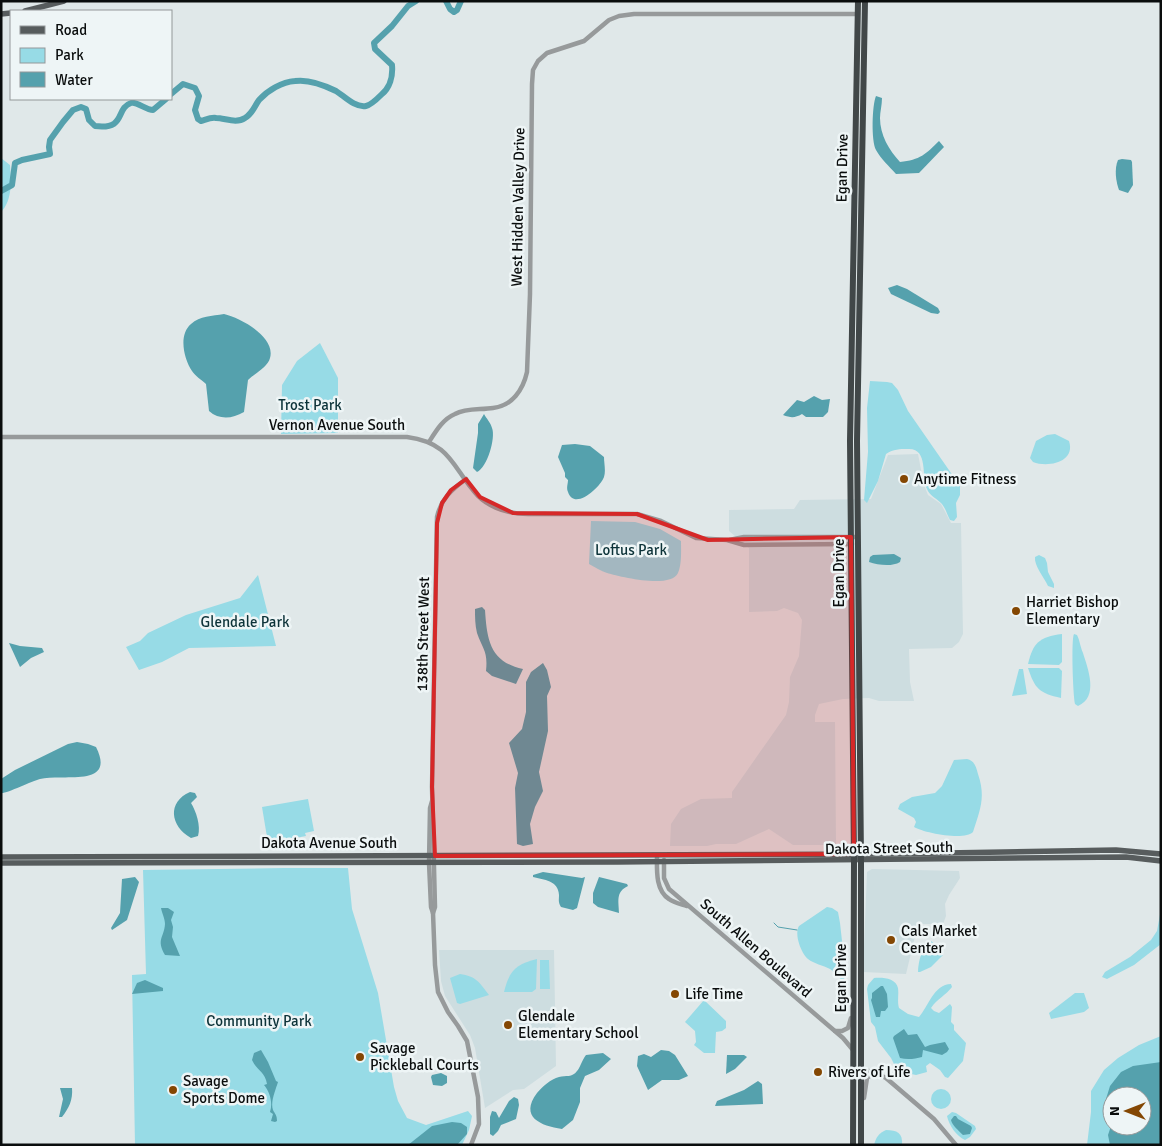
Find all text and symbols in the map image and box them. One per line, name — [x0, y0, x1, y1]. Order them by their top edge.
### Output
legend — [10, 10, 172, 100]
text: Road — [55, 21, 87, 39]
text: Park — [55, 46, 84, 64]
text: Water — [55, 71, 93, 89]
street label: West Hidden Valley Drive — [508, 127, 528, 287]
street label: Egan Drive — [832, 133, 852, 203]
park label: Trost Park — [278, 396, 342, 414]
street label: Vernon Avenue South — [269, 416, 405, 434]
place label: Anytime Fitness — [914, 470, 1017, 488]
marker: Anytime Fitness — [898, 473, 910, 485]
street label: Egan Drive — [830, 539, 848, 607]
park label: Loftus Park — [595, 541, 667, 559]
street label: 138th Street West — [413, 576, 433, 692]
place label: Harriet Bishop Elementary — [1026, 593, 1119, 628]
marker: Harriet Bishop Elementary — [1010, 605, 1022, 617]
park label: Glendale Park — [200, 613, 290, 631]
street label: Dakota Avenue South — [261, 834, 397, 852]
street label: Dakota Street South — [825, 838, 953, 858]
street label: South Allen Boulevard — [697, 895, 816, 1001]
place label: Cals Market Center — [901, 922, 977, 957]
marker: Cals Market Center — [885, 934, 897, 946]
street label: Egan Drive — [832, 944, 850, 1012]
place label: Life Time — [685, 985, 743, 1003]
marker: Life Time — [669, 988, 681, 1000]
place label: Glendale Elementary School — [518, 1007, 639, 1042]
park label: Community Park — [206, 1012, 312, 1030]
marker: Glendale Elementary School — [502, 1019, 514, 1031]
place label: Savage Pickleball Courts — [370, 1039, 479, 1074]
marker: Savage Pickleball Courts — [354, 1051, 366, 1063]
place label: Rivers of Life — [828, 1063, 910, 1081]
marker: Rivers of Life — [812, 1066, 824, 1078]
place label: Savage Sports Dome — [183, 1072, 265, 1107]
marker: Savage Sports Dome — [167, 1084, 179, 1096]
north arrow — [1102, 1086, 1152, 1136]
text: N — [1106, 1106, 1123, 1116]

